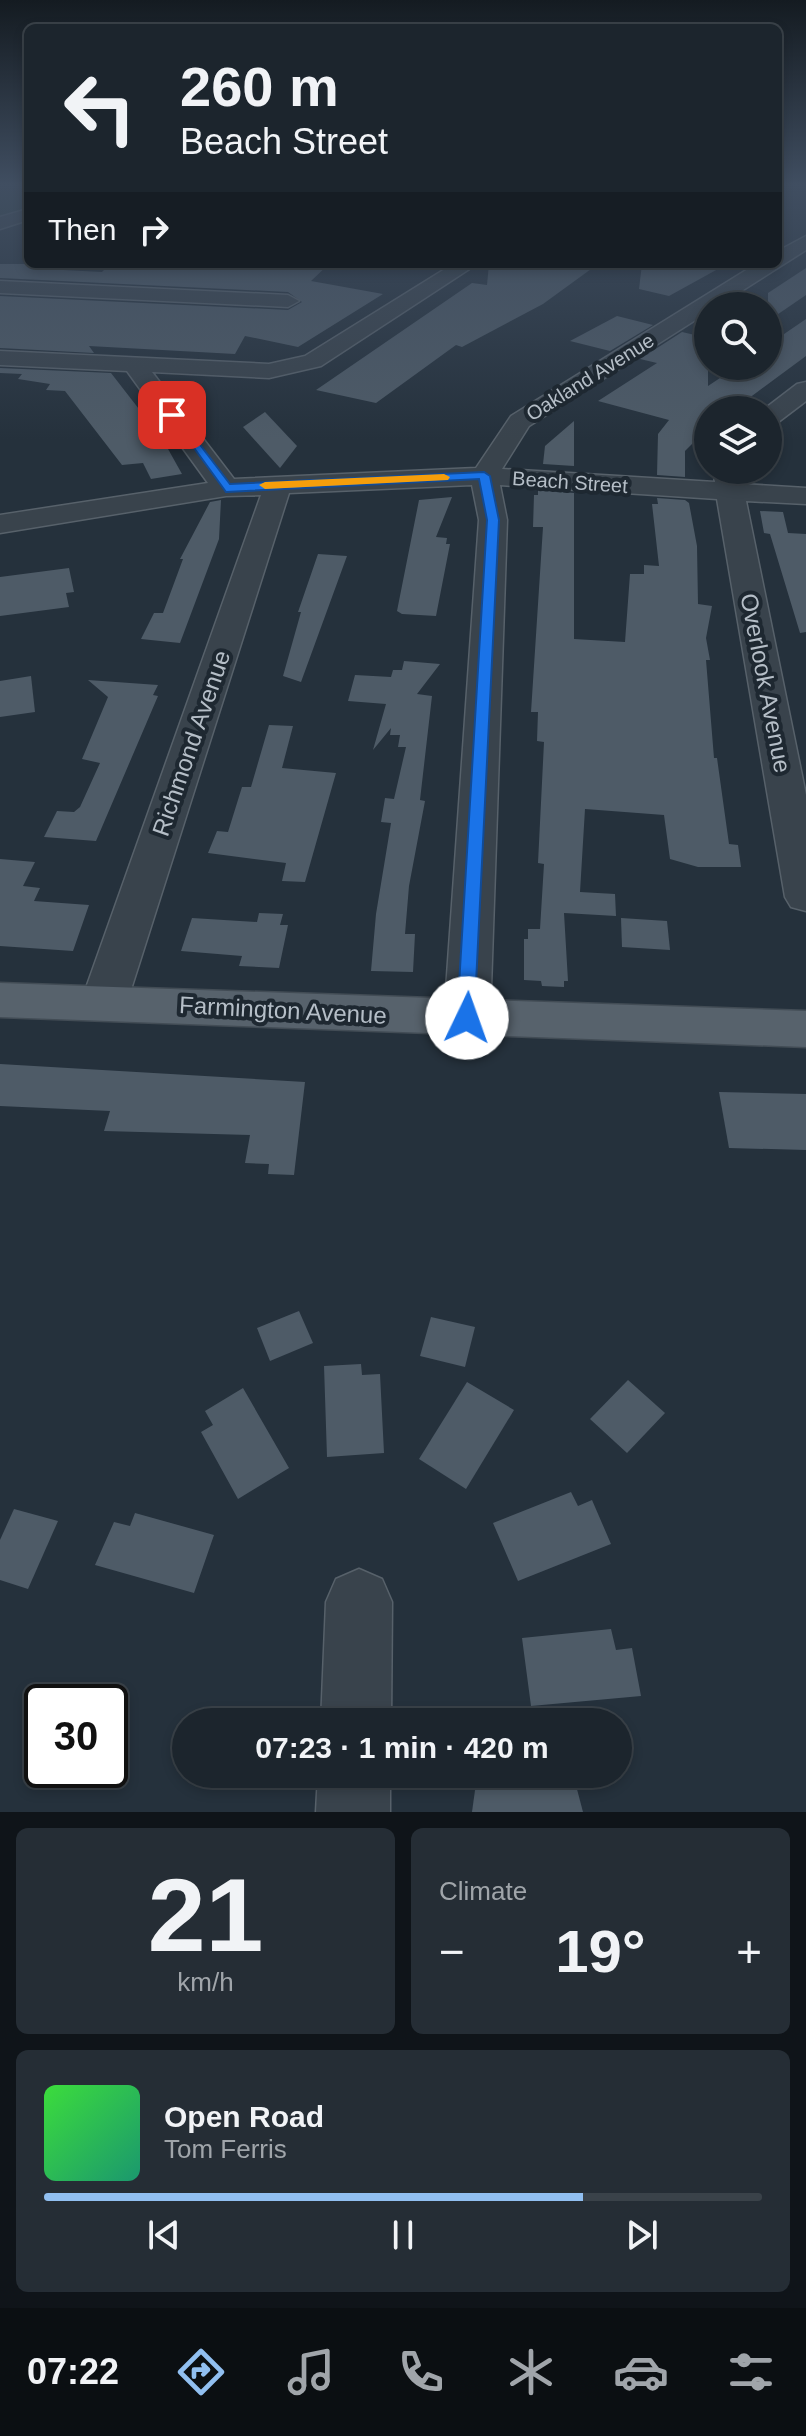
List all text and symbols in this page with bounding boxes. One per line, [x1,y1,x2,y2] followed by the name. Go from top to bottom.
[180,55,339,118] text: 260 m
[48,56,152,160] icon: left
[180,121,388,162] text: Beach Street
[132,208,176,252] icon: right
[48,213,116,246] text: Then
[694,292,782,484] map controls
[694,292,782,380] button: search
[522,329,658,425] street label: Oakland Avenue
[138,381,206,449] pin
[150,393,194,437] icon: arrive
[694,396,782,484] button: layers
[512,467,629,497] street label: Beach Street
[735,591,797,775] street label: Overlook Avenue
[147,647,235,839] street label: Richmond Avenue
[425,976,509,1060] position arrow
[179,991,387,1029] street label: Farmington Avenue
[24,1684,128,1788] speed limit sign: 30
[255,1731,549,1764] text: 07:23 · 1 min · 420 m
[148,1857,263,1973] text: 21
[439,1876,527,1906] text: Climate
[555,1918,646,1985] text: 19°
[439,1927,465,1976] text: −
[736,1927,762,1976] text: +
[177,1967,234,1997] text: km/h
[164,2100,324,2133] text: Open Road
[164,2134,287,2164] text: Tom Ferris
[142,2213,186,2257] icon: previous
[381,2213,425,2257] icon: pause
[620,2213,664,2257] icon: next
[173,2344,229,2400] icon: directions
[283,2344,339,2400] icon: music
[393,2344,449,2400] icon: phone
[503,2344,559,2400] icon: climate
[613,2344,669,2400] icon: car
[723,2344,779,2400] icon: filters
[27,2351,119,2392] text: 07:22

